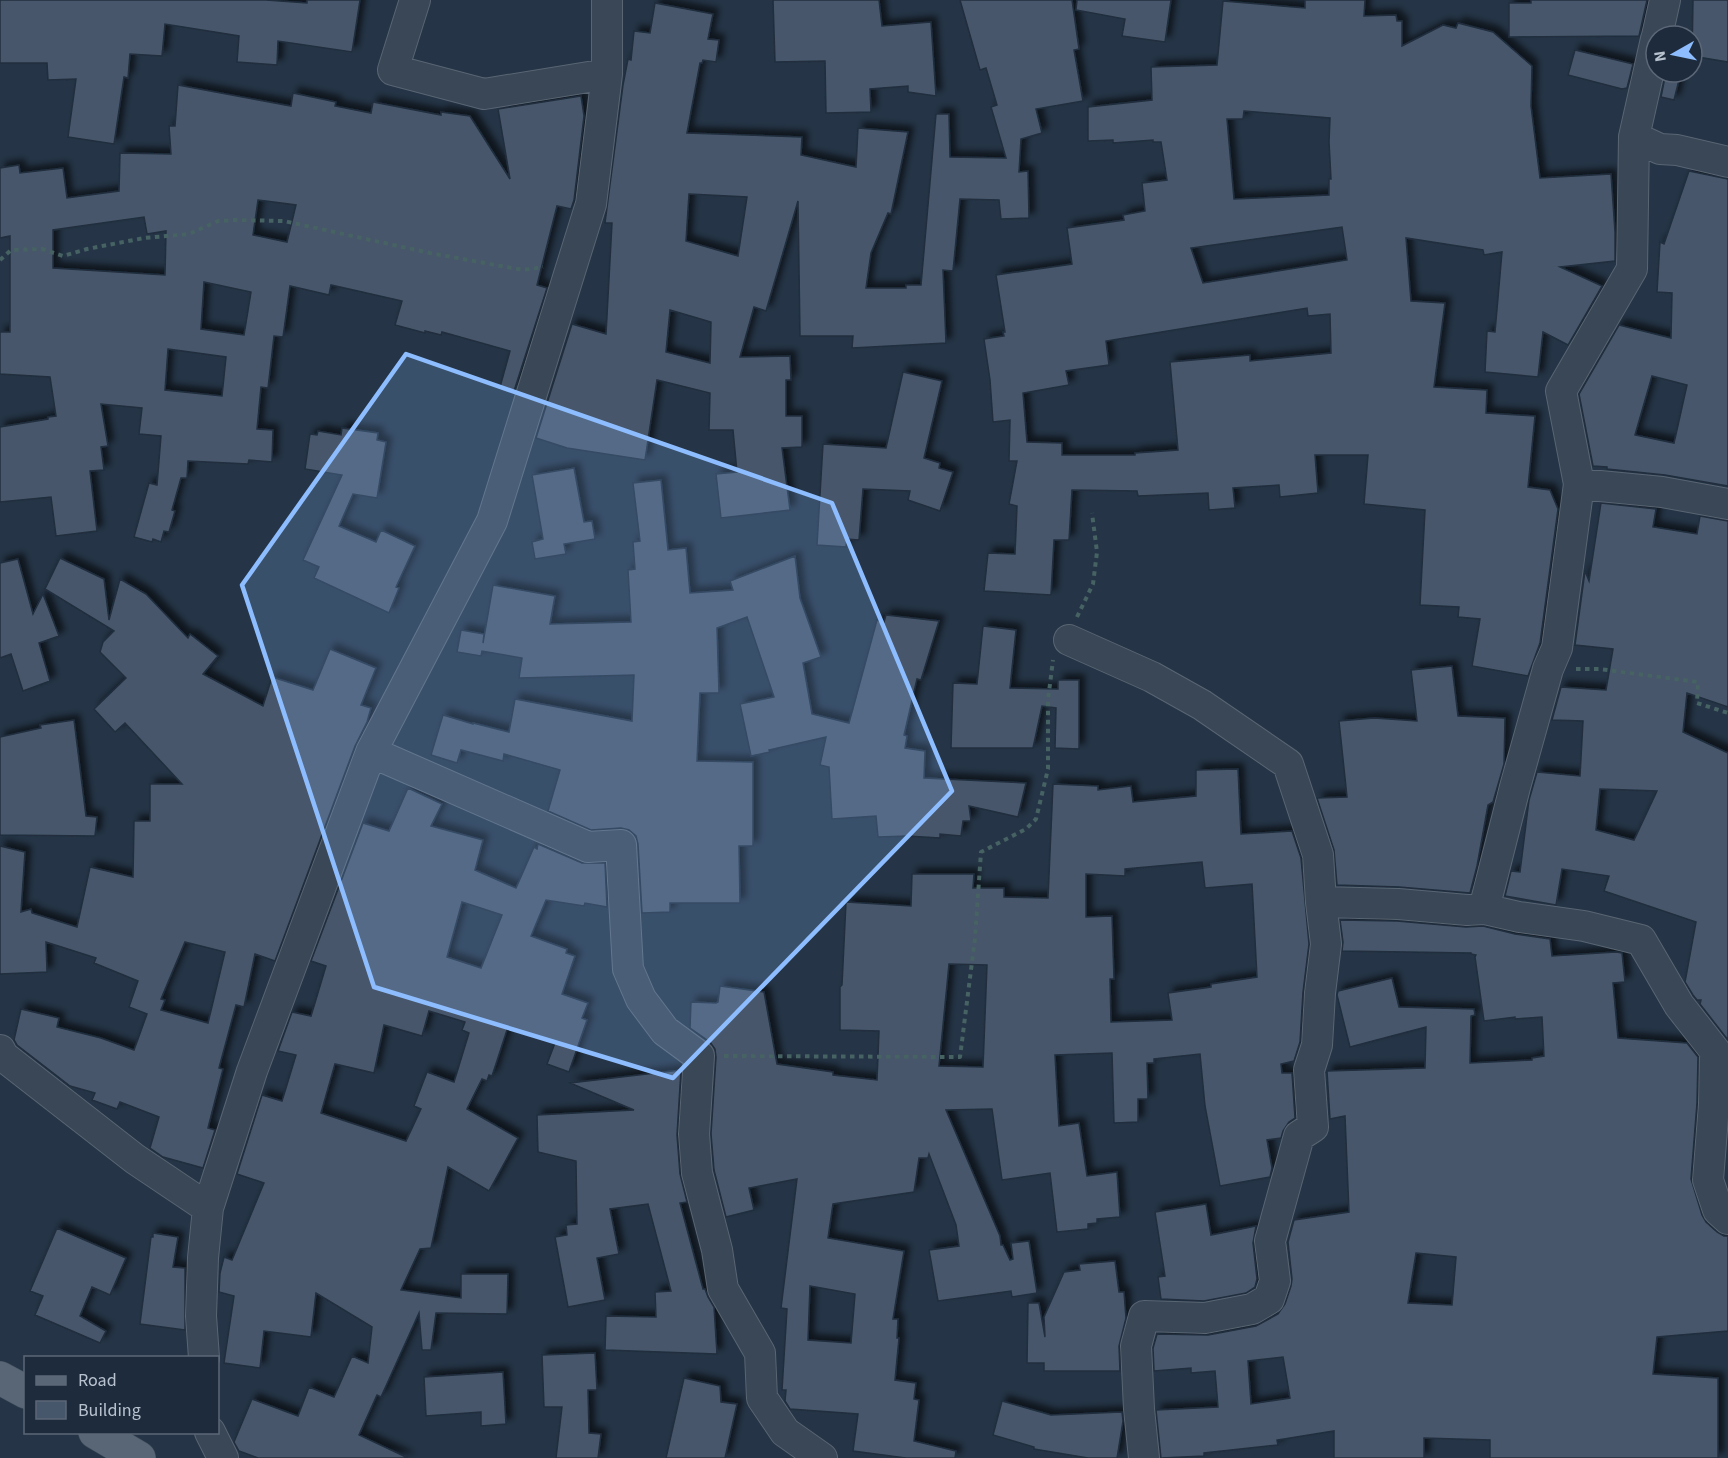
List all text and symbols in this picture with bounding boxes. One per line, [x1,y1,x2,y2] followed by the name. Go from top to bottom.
[1644,24,1704,84] north arrow
[1648,49,1672,63] text: N
[24,1356,219,1434] legend
[78,1368,117,1393] text: Road
[78,1398,141,1423] text: Building

